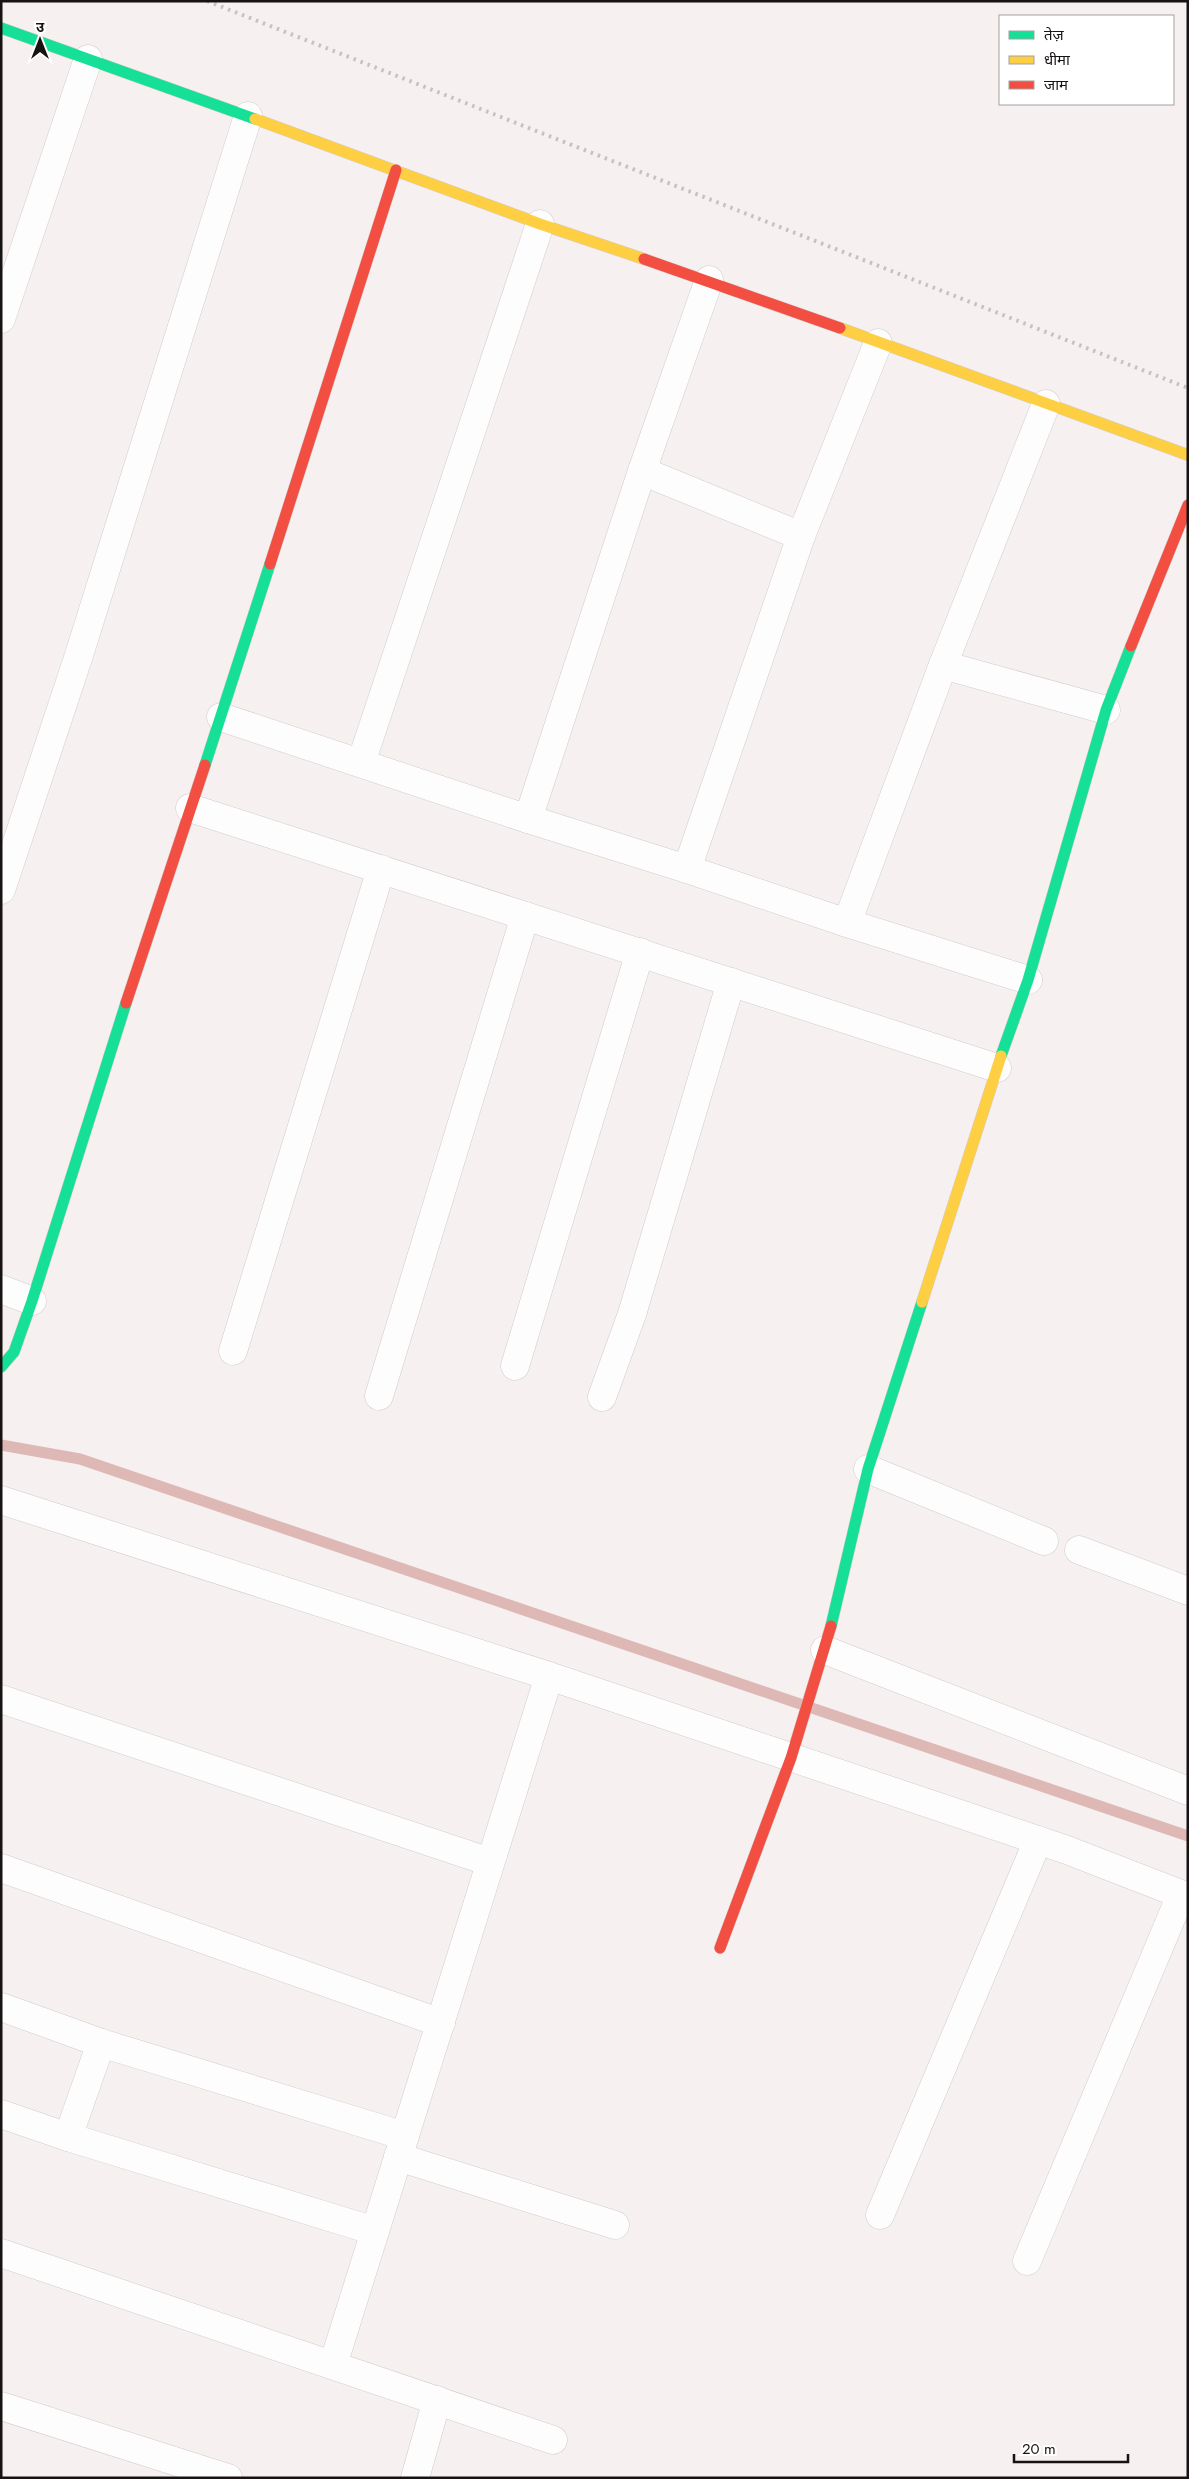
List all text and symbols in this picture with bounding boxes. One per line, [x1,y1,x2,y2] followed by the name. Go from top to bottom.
[15,15,65,65] north arrow
[999,15,1174,105] legend
[36,17,45,37] text: उ
[1044,24,1065,46] text: तेज़
[1044,49,1071,71] text: धीमा
[1044,74,1069,96] text: जाम
[1014,2432,1128,2464] scale bar
[1022,2438,1056,2460] text: 20 m

